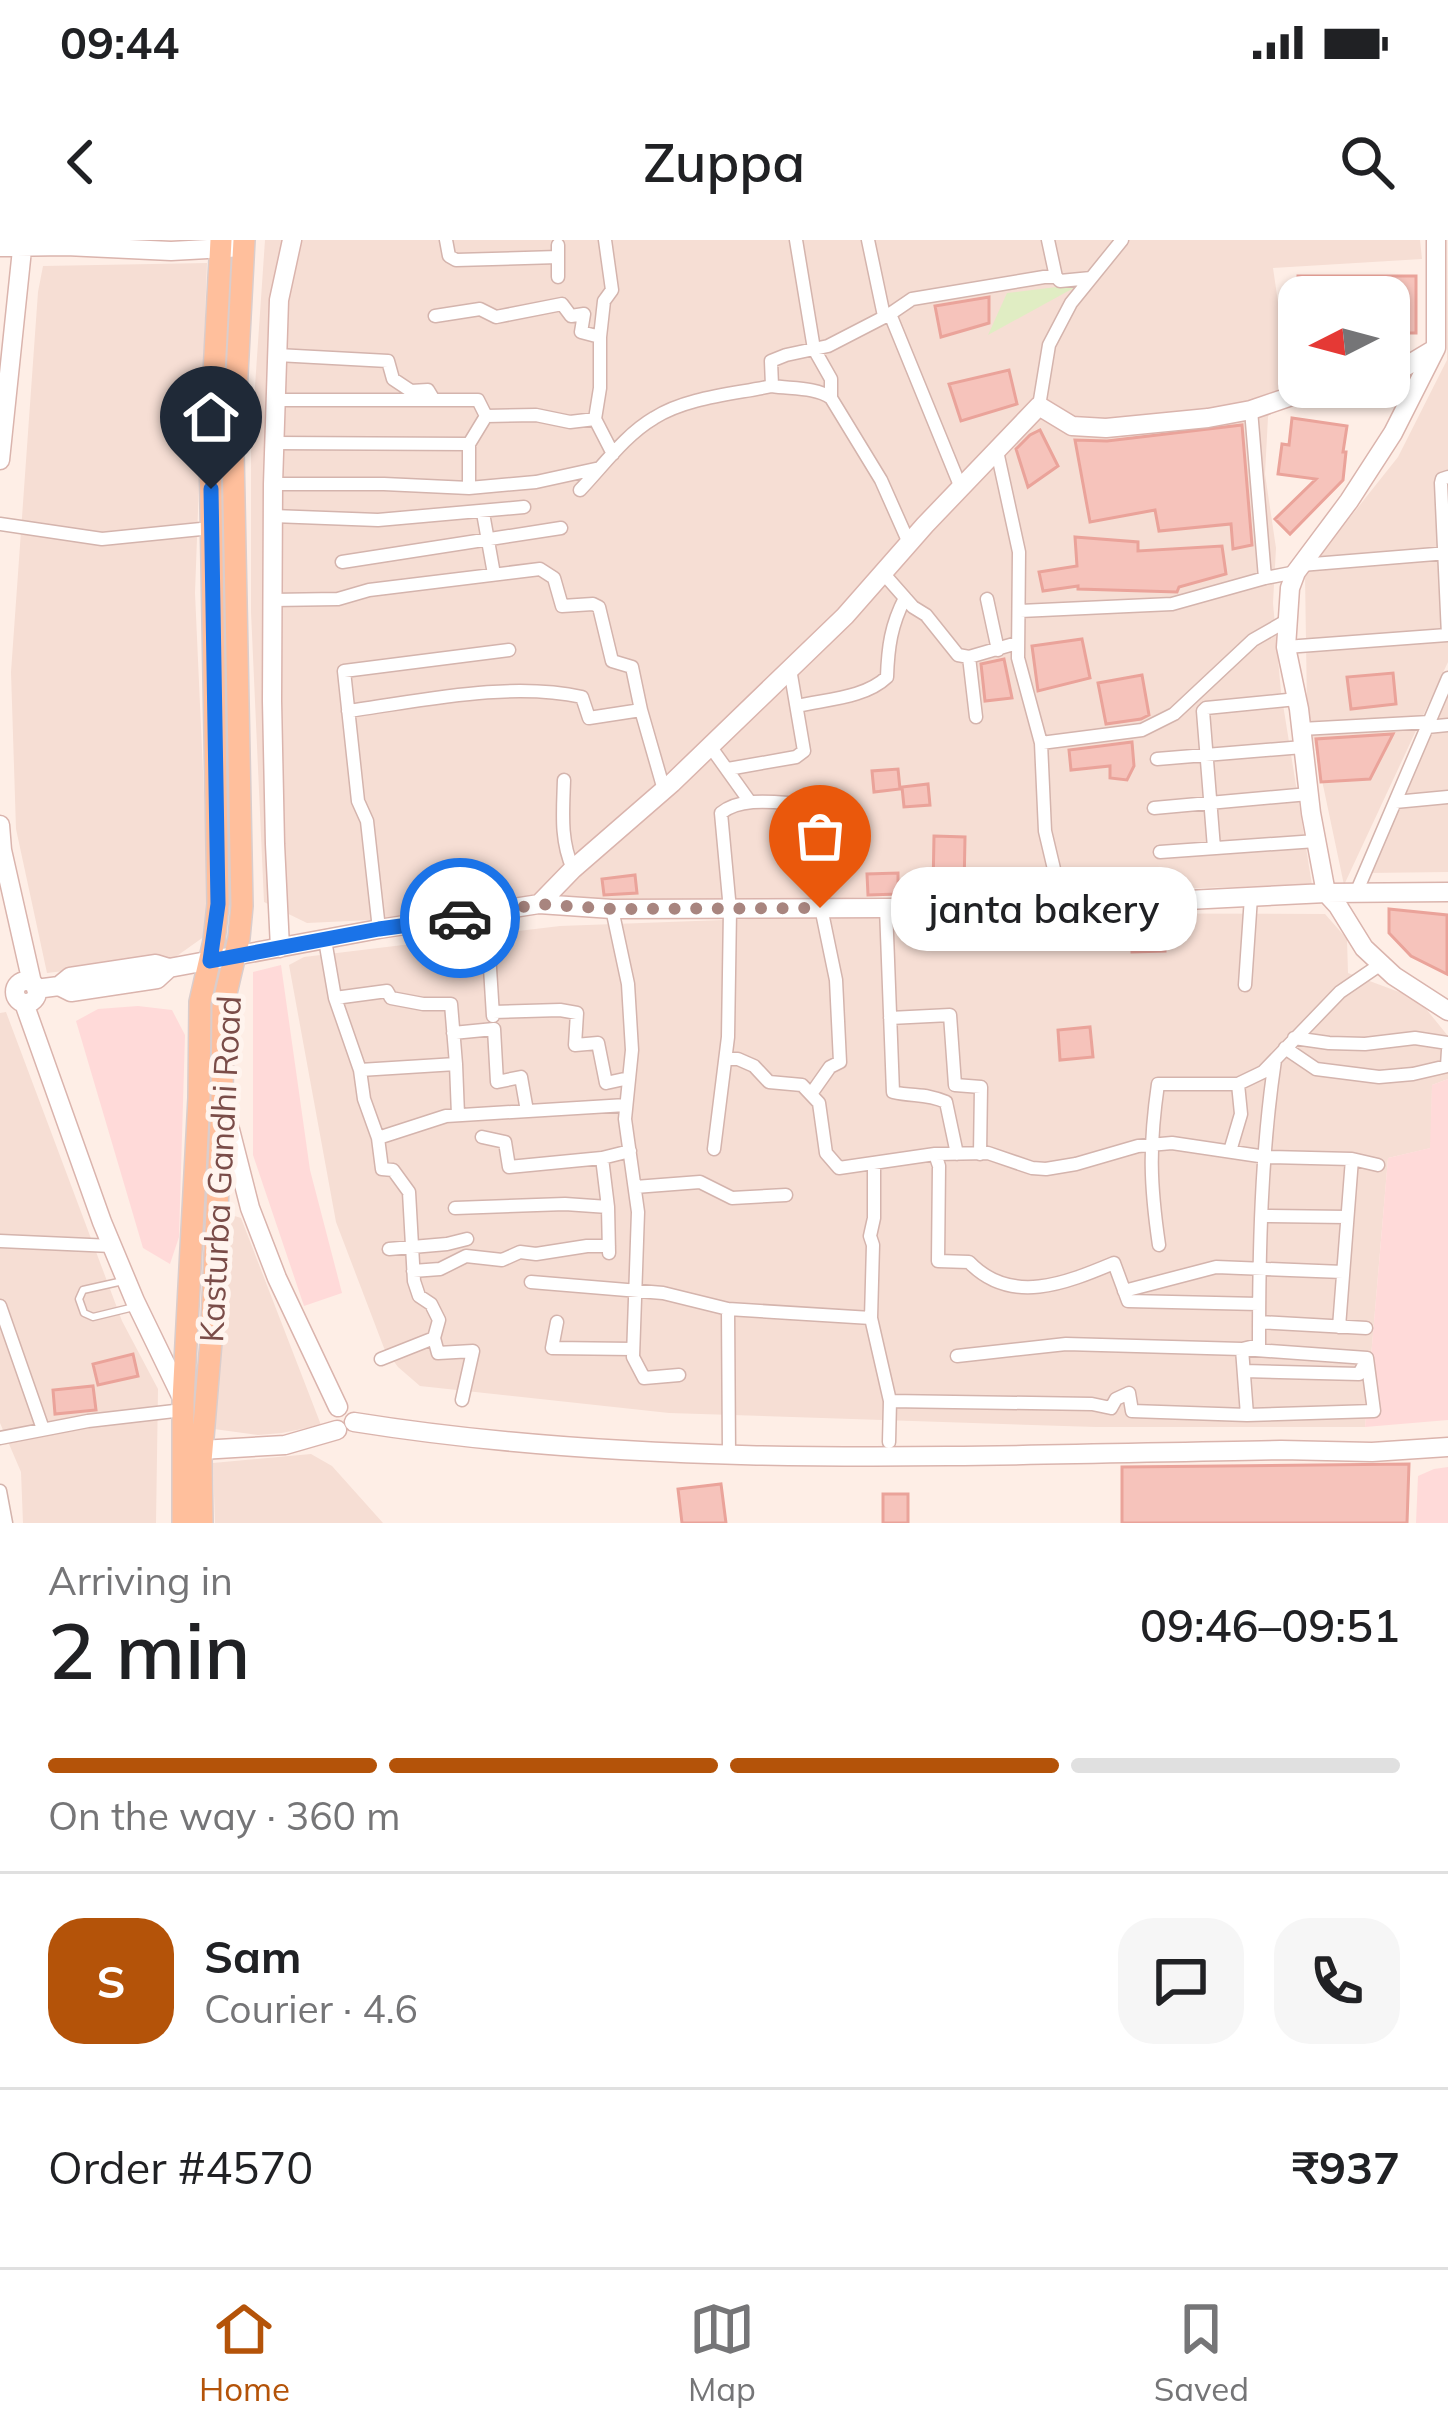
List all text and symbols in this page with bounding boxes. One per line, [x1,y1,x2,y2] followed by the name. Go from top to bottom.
[60,14,179,70] text: 09:44
[643,128,805,196] text: Zuppa
[48,129,114,195] icon: back
[1334,129,1400,195] icon: search
[1278,276,1410,408] north arrow
[1278,276,1410,408] map controls
[160,366,262,489] pin
[178,384,244,450] icon: home
[769,785,871,908] pin
[787,803,853,869] icon: bag
[400,858,520,978] courier
[892,866,1198,950] callout: janta bakery
[929,884,1159,933] text: janta bakery
[427,885,493,951] icon: car
[190,994,249,1344] street label: Kasturba Gandhi Road
[48,1556,233,1605] text: Arriving in
[1140,1597,1400,1653] text: 09:46–09:51
[48,1601,251,1699] text: 2 min
[48,1791,400,1840] text: On the way · 360 m
[1118,1918,1244,2044] button: chat
[1274,1918,1400,2044] button: phone
[204,1928,301,1984] text: Sam
[96,1953,126,2009] text: S
[204,1984,418,2033] text: Courier · 4.6
[48,2139,313,2195] text: Order #4570
[1292,2139,1400,2195] text: ₹937
[199,2296,290,2409] tab: Home
[688,2296,756,2409] tab: Map
[1154,2296,1249,2409] tab: Saved

